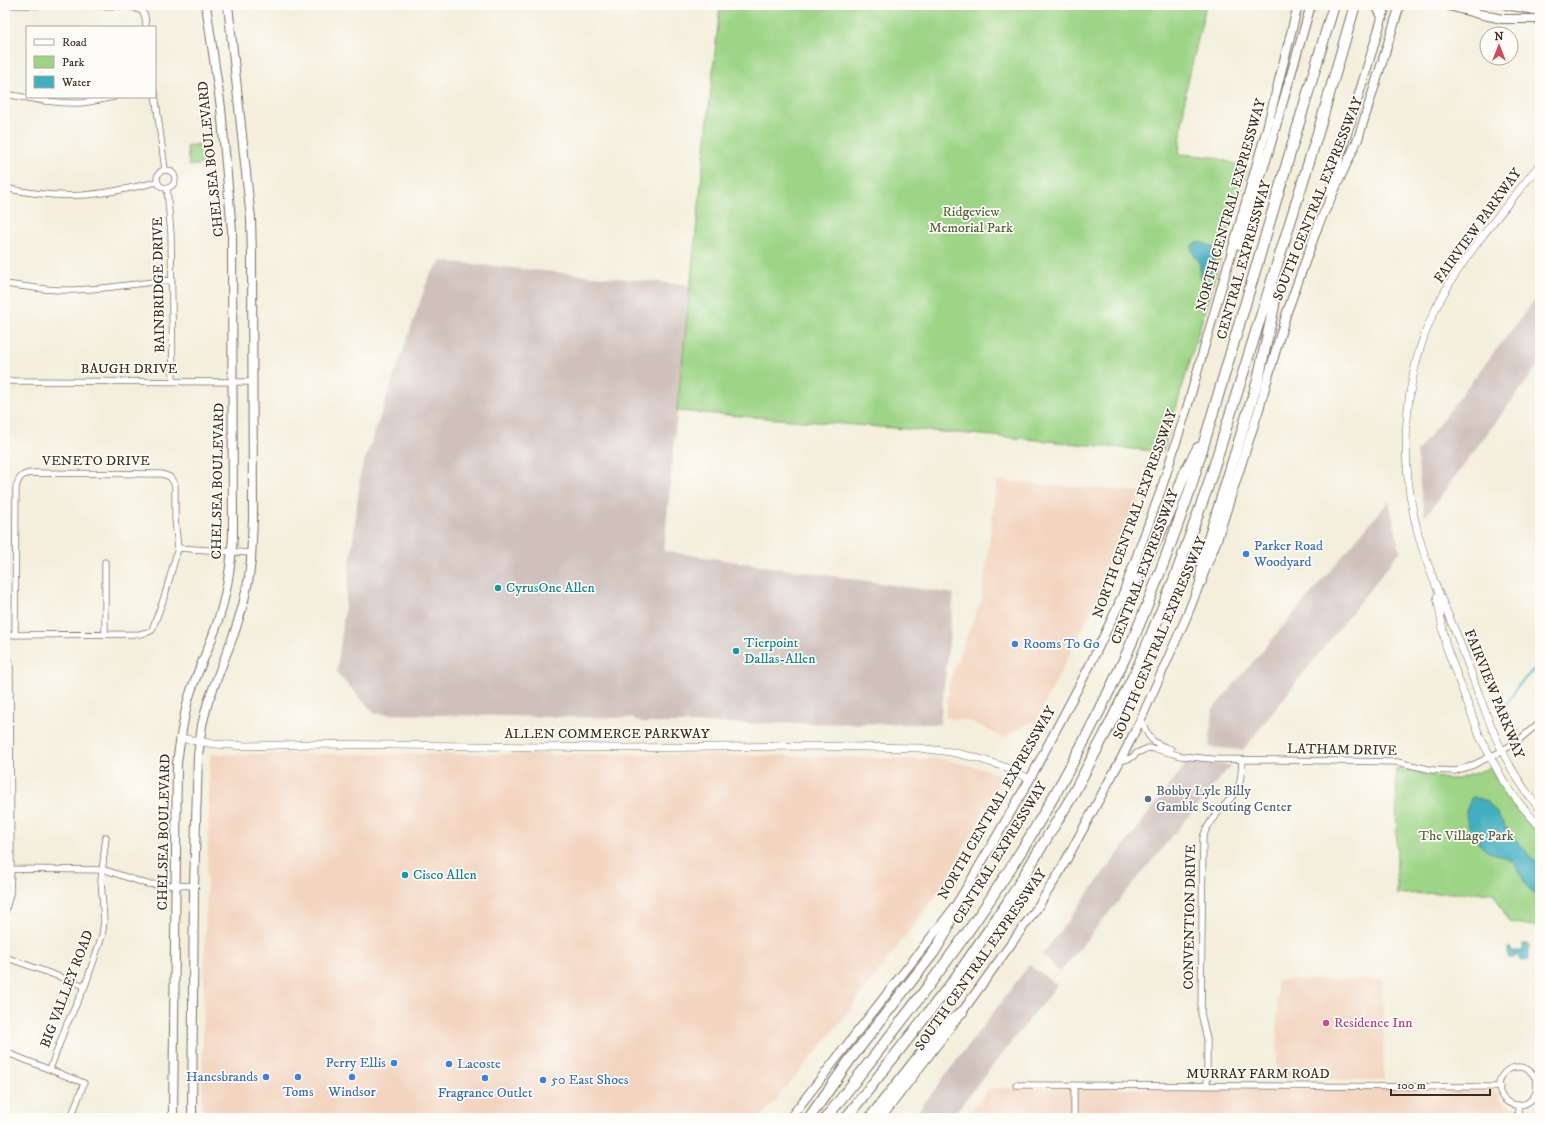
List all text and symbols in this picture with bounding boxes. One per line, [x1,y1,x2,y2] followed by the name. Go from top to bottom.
[26,26,156,98] legend
[1479,26,1519,66] north arrow
[1494,30,1504,44] text: N
[62,35,87,50] text: Road
[62,55,84,70] text: Park
[61,75,91,90] text: Water
[194,80,228,238] street label: CHELSEA BOULEVARD
[1269,94,1367,303] street label: SOUTH CENTRAL EXPRESSWAY
[1193,97,1269,313] street label: NORTH CENTRAL EXPRESSWAY
[1430,165,1526,287] street label: FAIRVIEW PARKWAY
[1213,179,1275,341] street label: CENTRAL EXPRESSWAY
[929,203,1013,237] park label: Ridgeview Memorial Park
[149,217,169,353] street label: BAINBRIDGE DRIVE
[81,360,178,378] street label: BAUGH DRIVE
[208,402,228,560] street label: CHELSEA BOULEVARD
[1089,408,1181,620] street label: NORTH CENTRAL EXPRESSWAY
[41,452,150,470] street label: VENETO DRIVE
[1108,487,1182,647] street label: CENTRAL EXPRESSWAY
[1109,534,1211,742] street label: SOUTH CENTRAL EXPRESSWAY
[1253,537,1323,571] place label: Parker Road Woodyard
[1241,549,1251,559] marker: Parker Road Woodyard
[506,579,596,597] place label: CyrusOne Allen
[493,583,503,593] marker: CyrusOne Allen
[1460,627,1528,761] street label: FAIRVIEW PARKWAY
[744,634,816,668] place label: Tierpoint Dallas-Allen
[1023,635,1100,653] place label: Rooms To Go
[1010,639,1020,649] marker: Rooms To Go
[731,646,741,656] marker: Tierpoint Dallas-Allen
[935,703,1059,903] street label: NORTH CENTRAL EXPRESSWAY
[504,725,710,743] street label: ALLEN COMMERCE PARKWAY
[1287,740,1397,760] street label: LATHAM DRIVE
[154,753,174,911] street label: CHELSEA BOULEVARD
[949,779,1051,927] street label: CENTRAL EXPRESSWAY
[1156,782,1292,816] place label: Bobby Lyle Billy Gamble Scouting Center
[1143,794,1153,804] marker: Bobby Lyle Billy Gamble Scouting Center
[1418,827,1514,845] park label: The Village Park
[1180,844,1200,990] street label: CONVENTION DRIVE
[911,865,1051,1054] street label: SOUTH CENTRAL EXPRESSWAY
[413,866,477,884] place label: Cisco Allen
[400,870,410,880] marker: Cisco Allen
[36,928,98,1050] street label: BIG VALLEY ROAD
[1334,1014,1413,1032] place label: Residence Inn
[1321,1018,1331,1028] marker: Residence Inn
[326,1054,386,1072] place label: Perry Ellis
[457,1055,501,1073] place label: Lacoste
[389,1058,399,1068] marker: Perry Ellis
[444,1059,454,1069] marker: Lacoste
[1186,1065,1330,1083] street label: MURRAY FARM ROAD
[186,1068,258,1086] place label: Hanesbrands
[551,1071,629,1089] place label: 50 East Shoes
[1391,1071,1490,1097] scale bar
[261,1072,271,1082] marker: Hanesbrands
[293,1072,303,1082] marker: Toms
[347,1072,357,1082] marker: Windsor
[480,1073,490,1083] marker: Fragrance Outlet
[538,1075,548,1085] marker: 50 East Shoes
[1397,1078,1426,1093] text: 100 m
[282,1083,314,1101] place label: Toms
[327,1083,376,1101] place label: Windsor
[438,1084,533,1102] place label: Fragrance Outlet

